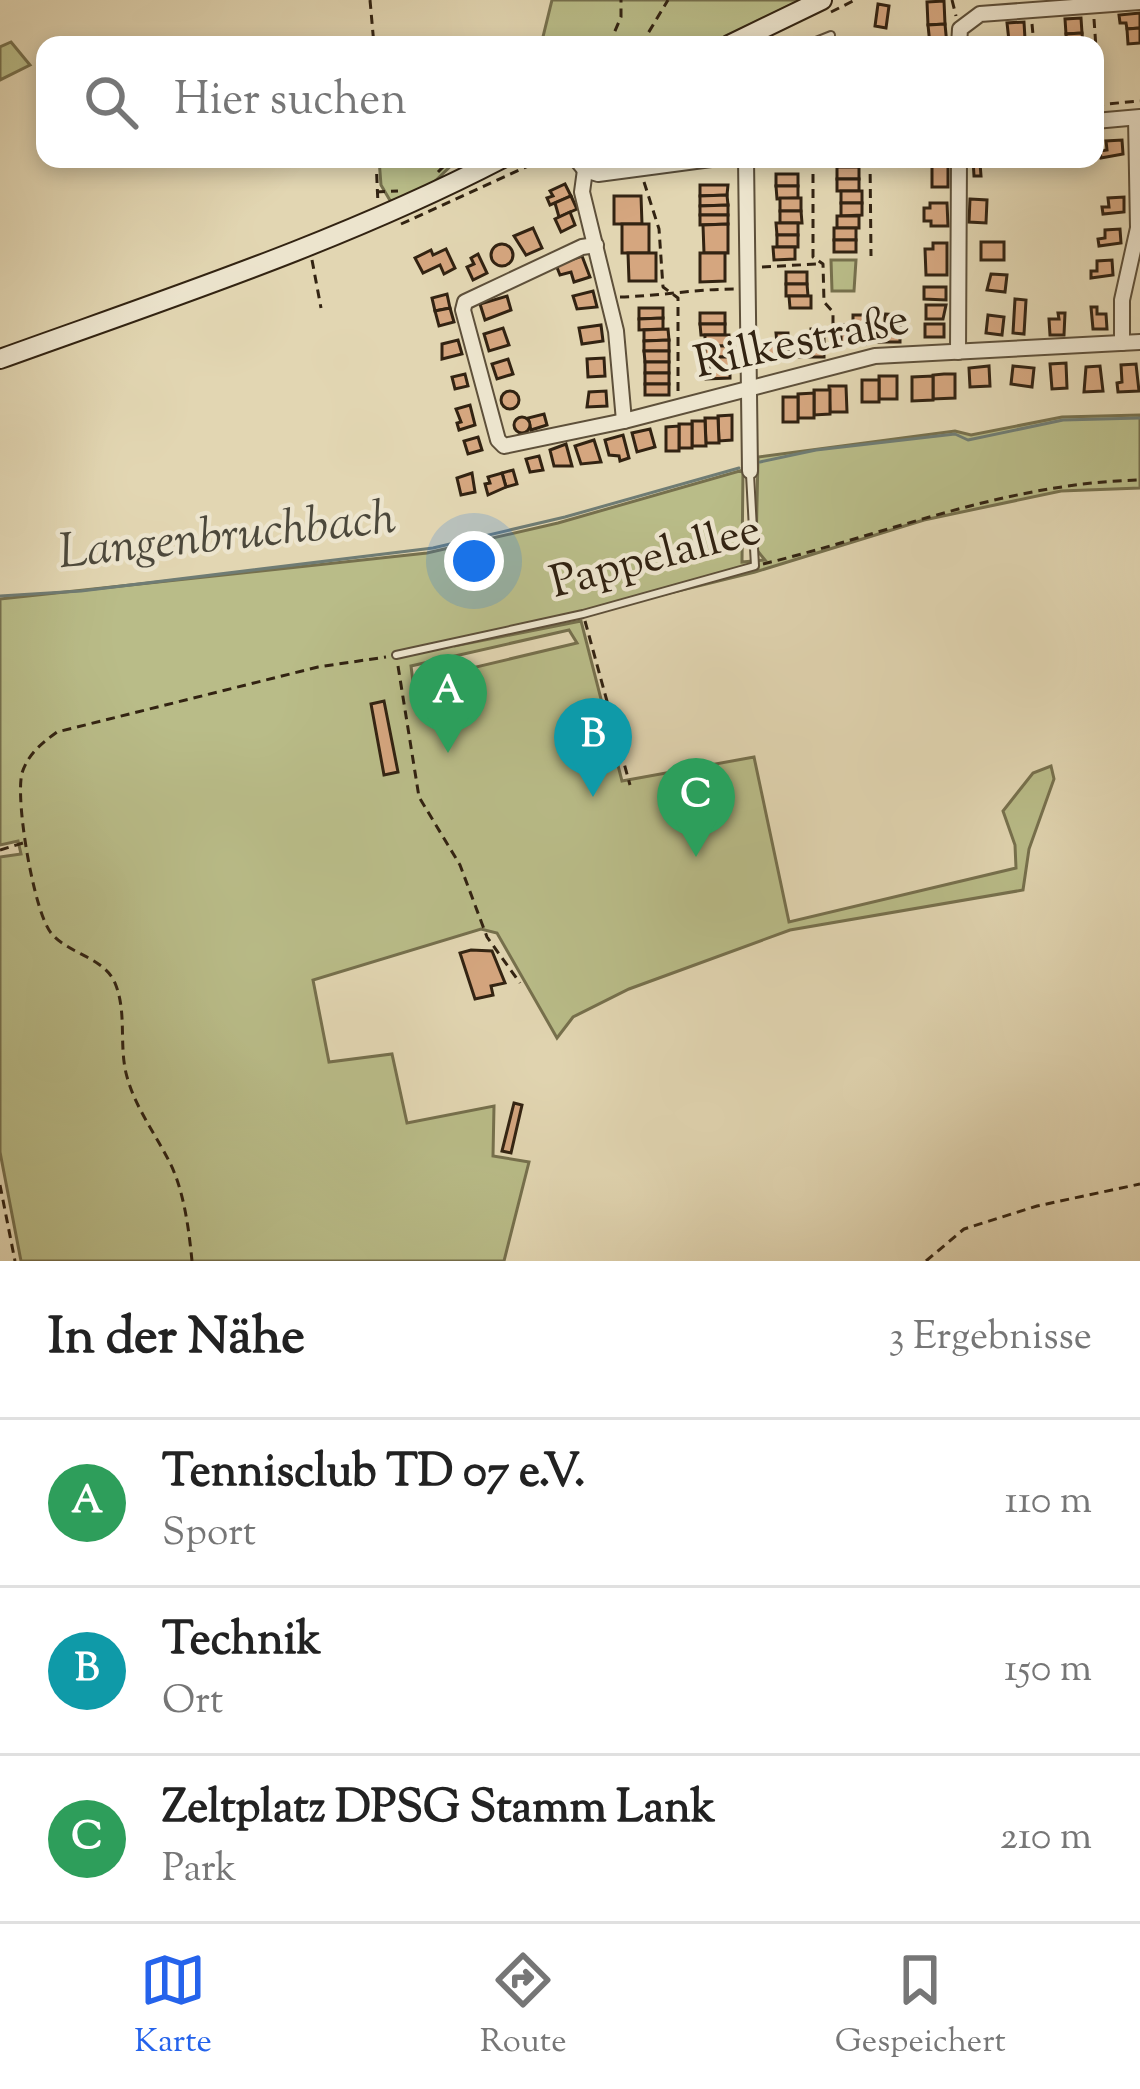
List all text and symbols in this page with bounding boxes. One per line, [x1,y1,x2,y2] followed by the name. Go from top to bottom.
[36,36,1104,168] search box
[78,69,144,135] icon: search
[174,70,407,135] text: Hier suchen
[689,290,915,398] street label: Rilkestraße
[55,486,399,590] water label: Langenbruchbach
[544,500,768,618] street label: Pappelallee
[444,531,504,591] your location
[409,654,487,753] pin: A
[554,698,632,797] pin: B
[657,758,735,857] pin: C
[48,1303,305,1376] text: In der Nähe
[889,1311,1092,1367] text: 3 Ergebnisse
[162,1442,585,1507] text: Tennisclub TD 07 e.V.
[71,1475,103,1531] text: A
[1005,1475,1092,1531] text: 110 m
[162,1507,256,1563] text: Sport
[162,1610,321,1675] text: Technik
[75,1643,99,1699] text: B
[1004,1643,1092,1699] text: 150 m
[162,1675,223,1731] text: Ort
[162,1778,715,1843] text: Zeltplatz DPSG Stamm Lank
[71,1811,103,1867] text: C
[1000,1811,1092,1867] text: 210 m
[162,1843,237,1899] text: Park
[134,1947,212,2067] tab: Karte
[480,1947,567,2067] tab: Route
[835,1947,1006,2067] tab: Gespeichert

